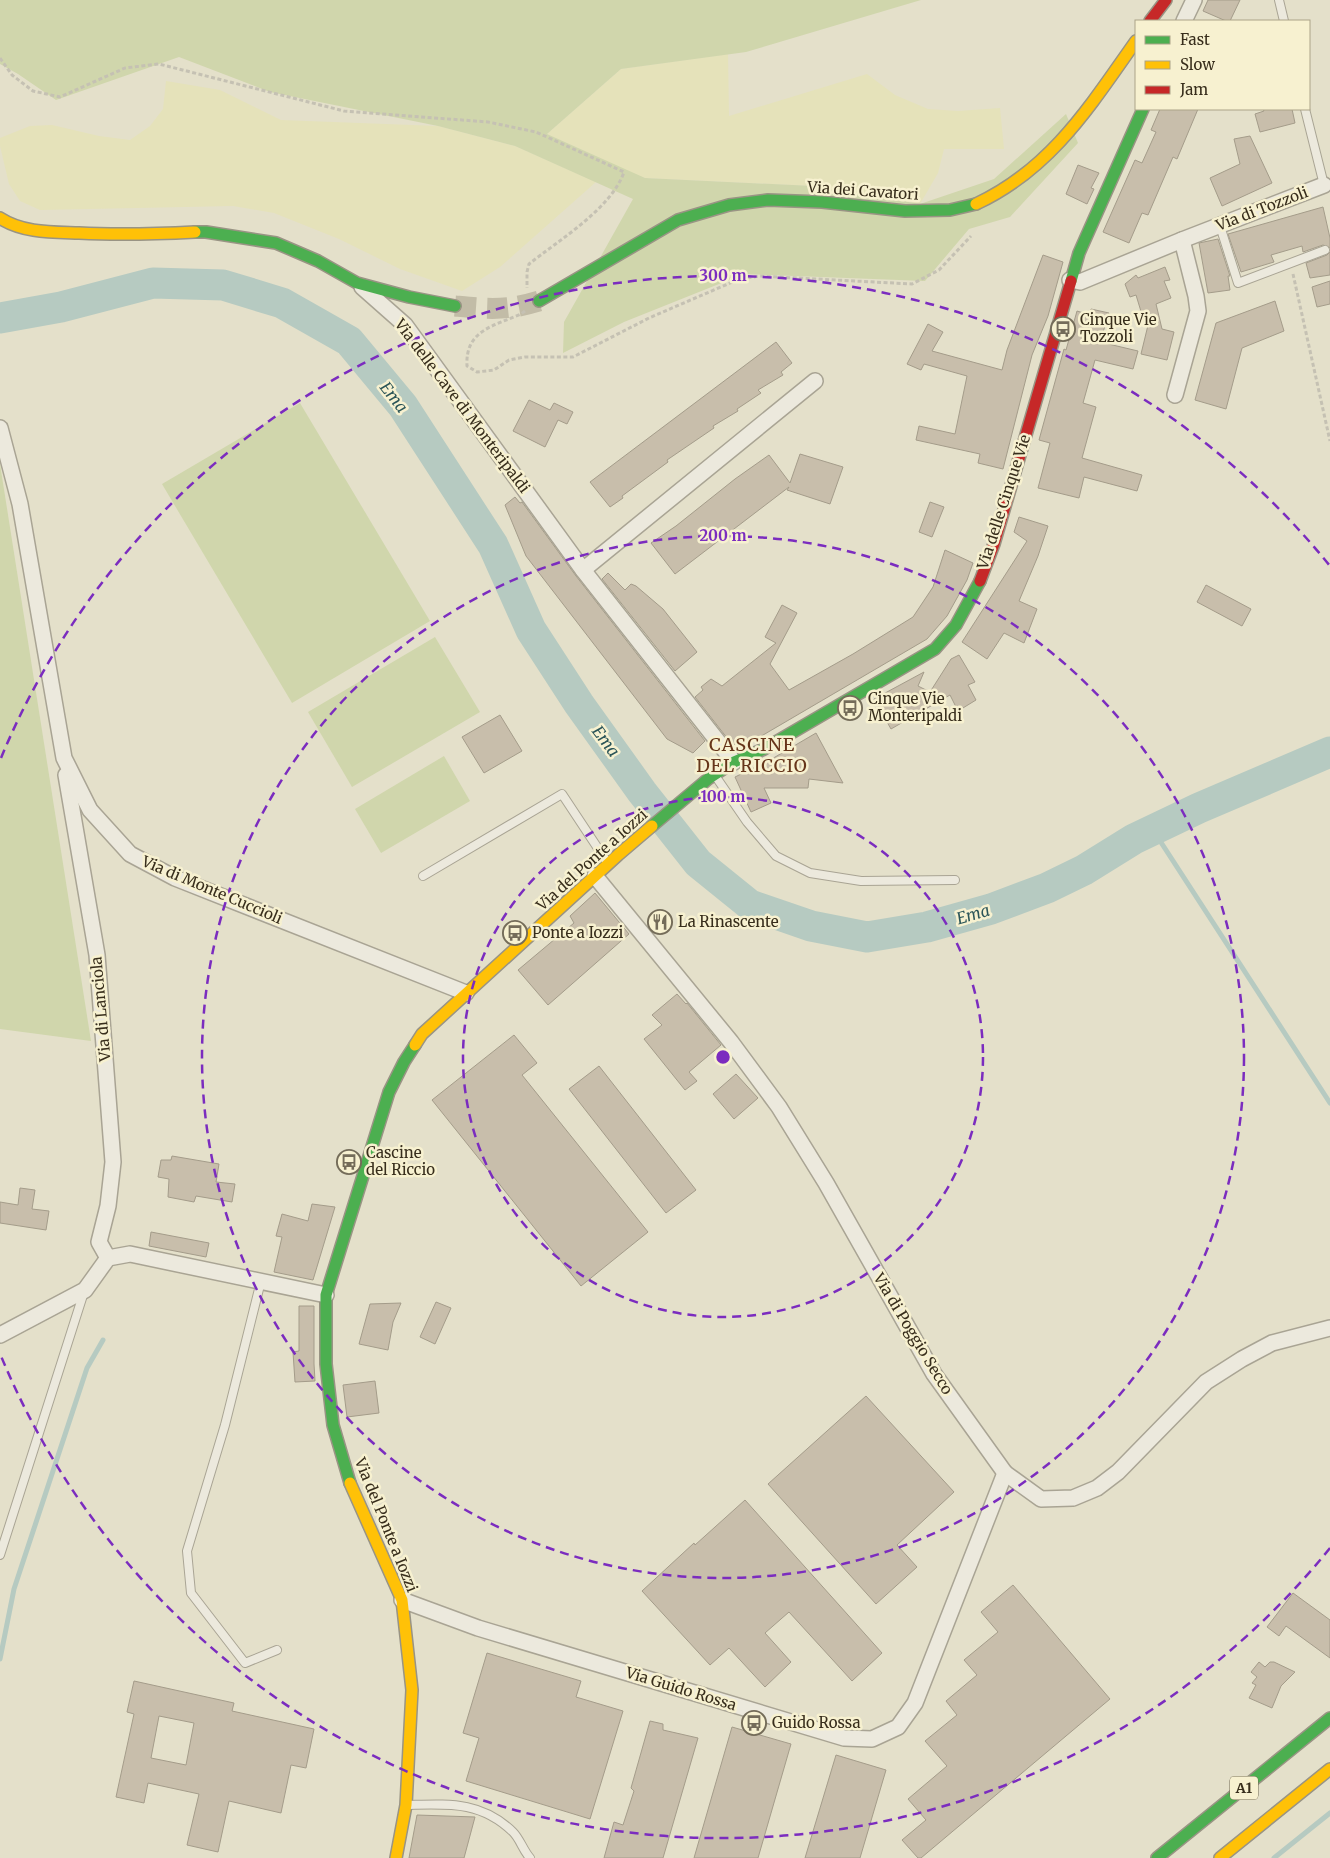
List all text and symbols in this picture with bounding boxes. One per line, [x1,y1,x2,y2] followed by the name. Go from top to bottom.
[1135,20,1310,110] legend
[1180,30,1210,49] text: Fast
[1180,55,1215,74] text: Slow
[1179,80,1208,99] text: Jam
[806,177,920,204] street label: Via dei Cavatori
[1212,182,1311,235] street label: Via di Tozzoli
[699,266,747,285] text: 300 m
[1080,310,1157,346] place label: Cinque Vie Tozzoli
[390,314,534,497] street label: Via delle Cave di Monteripaldi
[1050,316,1076,342] bus stop icon: Cinque Vie Tozzoli
[376,378,412,416] water label: Ema
[972,432,1034,573] street label: Via delle Cinque Vie
[699,526,747,545] text: 200 m
[868,689,962,725] place label: Cinque Vie Monteripaldi
[837,695,863,721] bus stop icon: Cinque Vie Monteripaldi
[588,722,624,760] water label: Ema
[696,733,808,777] district label: CASCINE DEL RICCIO
[701,787,745,806] text: 100 m
[531,805,651,915] street label: Via del Ponte a Iozzi
[138,851,285,928] street label: Via di Monte Cuccioli
[954,900,992,928] water label: Ema
[647,909,673,935] restaurant icon: La Rinascente
[678,912,779,931] place label: La Rinascente
[502,920,528,946] bus stop icon: Ponte a Iozzi
[532,923,624,942] place label: Ponte a Iozzi
[86,956,115,1063] street label: Via di Lanciola
[714,1048,732,1066] centre of rings
[366,1143,435,1179] place label: Cascine del Riccio
[336,1149,362,1175] bus stop icon: Cascine del Riccio
[869,1269,957,1398] street label: Via di Poggio Secco
[351,1454,422,1595] street label: Via del Ponte a Iozzi
[623,1662,739,1714] street label: Via Guido Rossa
[741,1710,767,1736] bus stop icon: Guido Rossa
[772,1713,860,1732] place label: Guido Rossa
[1230,1776,1258,1800] road number: A1

